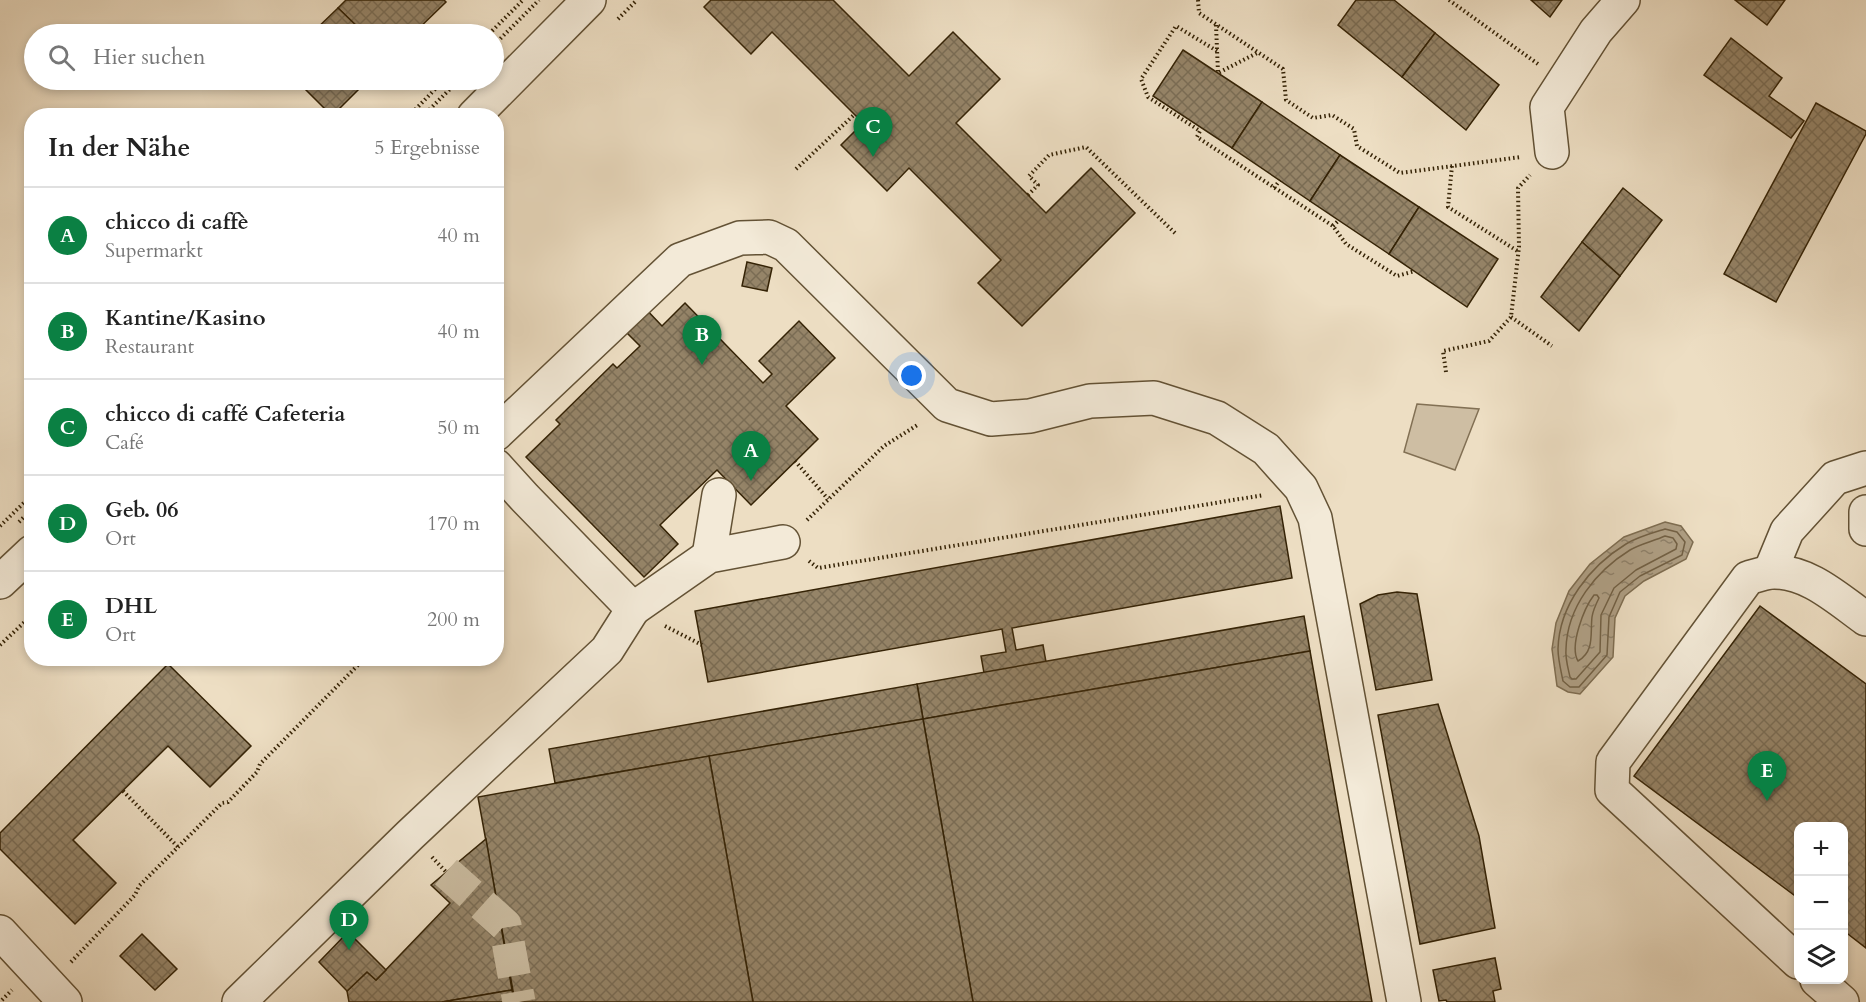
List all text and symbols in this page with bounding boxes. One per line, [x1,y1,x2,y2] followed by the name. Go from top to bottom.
[24,24,504,90] search box
[45,41,78,74] icon: search
[93,42,206,72] text: Hier suchen
[854,108,892,157] pin: C
[48,130,190,165] text: In der Nähe
[374,134,480,161] text: 5 Ergebnisse
[105,207,249,237] text: chicco di caffè
[60,222,75,249] text: A
[437,222,480,249] text: 40 m
[105,237,203,264] text: Supermarkt
[105,303,266,333] text: Kantine/Kasino
[682,316,722,365] pin: B
[60,318,75,345] text: B
[437,318,480,345] text: 40 m
[105,333,194,360] text: Restaurant
[897,361,926,390] your location
[105,399,345,429] text: chicco di caffé Cafeteria
[60,414,75,441] text: C
[437,414,480,441] text: 50 m
[105,429,144,456] text: Café
[732,432,771,481] pin: A
[105,495,178,525] text: Geb. 06
[59,510,76,537] text: D
[427,510,480,537] text: 170 m
[105,525,136,552] text: Ort
[105,591,157,621] text: DHL
[61,606,74,633] text: E
[427,606,480,633] text: 200 m
[105,621,136,648] text: Ort
[1748,752,1786,801] pin: E
[1794,822,1848,984] map controls
[1794,822,1848,876] button: +
[1794,876,1848,930] button: −
[330,900,368,950] pin: D
[1794,930,1848,984] button: layers

